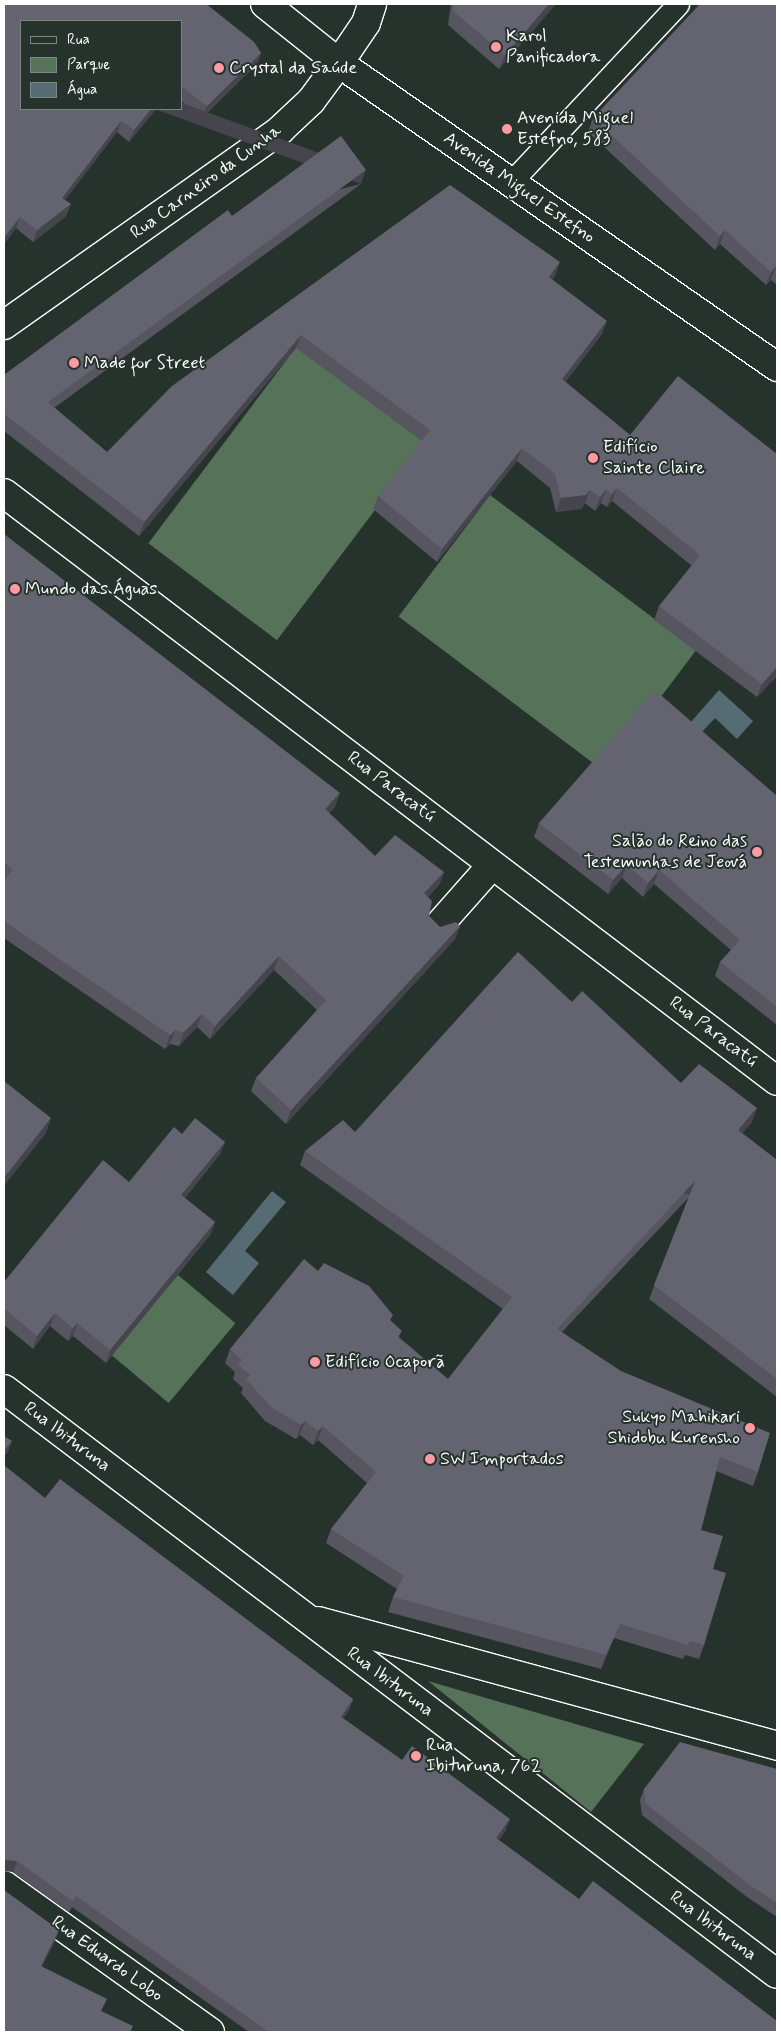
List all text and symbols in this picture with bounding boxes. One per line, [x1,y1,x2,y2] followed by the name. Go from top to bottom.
[20,20,182,110] legend
[506,26,600,68] place label: Karol Panificadora
[67,30,90,50] text: Rua
[490,41,502,53] marker: Karol Panificadora
[67,55,110,75] text: Parque
[229,57,354,79] place label: Crystal da Saúde
[213,62,225,74] marker: Crystal da Saúde
[67,80,97,100] text: Água
[517,108,629,150] place label: Avenida Miguel Estefno, 583
[128,121,284,243] street label: Rua Carneiro da Cunha
[501,123,513,135] marker: Avenida Miguel Estefno, 583
[442,129,596,247] street label: Avenida Miguel Estefno
[84,352,208,374] place label: Made for Street
[68,357,80,369] marker: Made for Street
[603,437,705,479] place label: Edifício Sainte Claire
[587,452,599,464] marker: Edifício Sainte Claire
[25,578,155,600] place label: Mundo das Águas
[9,583,21,595] marker: Mundo das Águas
[343,747,439,827] street label: Rua Paracatú
[583,831,747,874] place label: Salão do Reino das Testemunhas de Jeová
[751,846,763,858] marker: Salão do Reino das Testemunhas de Jeová
[665,992,761,1072] street label: Rua Paracatú
[325,1351,445,1373] place label: Edifício Ocaporã
[309,1356,321,1368] marker: Edifício Ocaporã
[18,1396,116,1478] street label: Rua Ibituruna
[603,1407,740,1450] place label: Sukyo Mahikari Shidobu Kurensho
[744,1422,756,1434] marker: Sukyo Mahikari Shidobu Kurensho
[440,1448,562,1470] place label: SW Importados
[424,1453,436,1465] marker: SW Importados
[341,1641,439,1723] street label: Rua Ibituruna
[426,1735,541,1778] place label: Rua Ibituruna, 762
[410,1750,422,1762] marker: Rua Ibituruna, 762
[664,1885,762,1967] street label: Rua Ibituruna
[47,1911,167,2007] street label: Rua Eduardo Lobo

